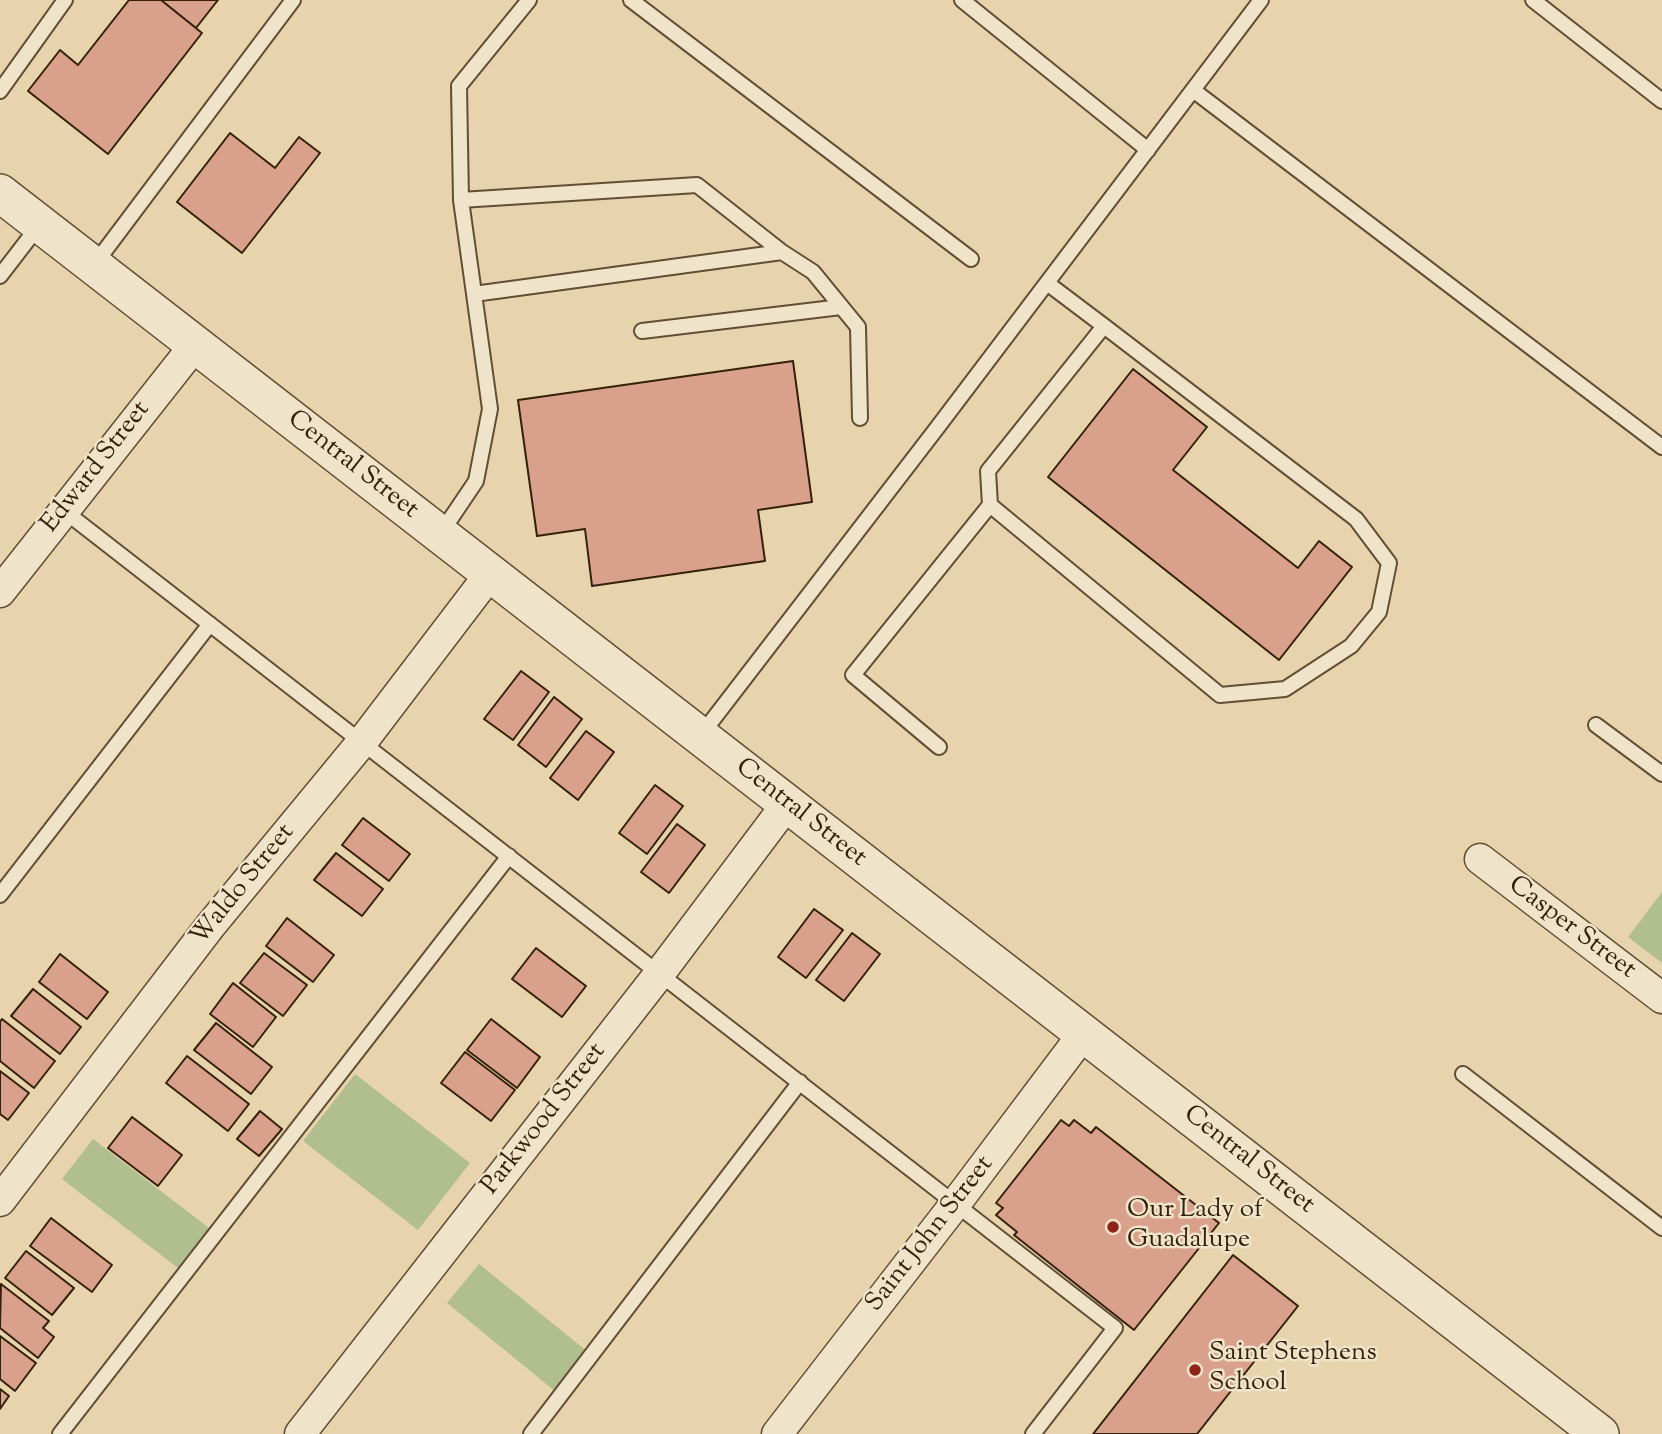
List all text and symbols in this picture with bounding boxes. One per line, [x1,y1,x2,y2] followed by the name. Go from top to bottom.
[36,396,158,540] street label: Edward Street
[280,405,424,527] street label: Central Street
[728,753,872,875] street label: Central Street
[185,819,303,953] street label: Waldo Street
[1501,871,1641,987] street label: Casper Street
[476,1038,614,1202] street label: Parkwood Street
[1176,1100,1320,1222] street label: Central Street
[860,1151,1002,1319] street label: Saint John Street
[1127,1196,1263,1258] place label: Our Lady of Guadalupe
[1105,1219,1121,1235] marker: Our Lady of Guadalupe
[1209,1339,1377,1400] place label: Saint Stephens School
[1187,1362,1203,1378] marker: Saint Stephens School

